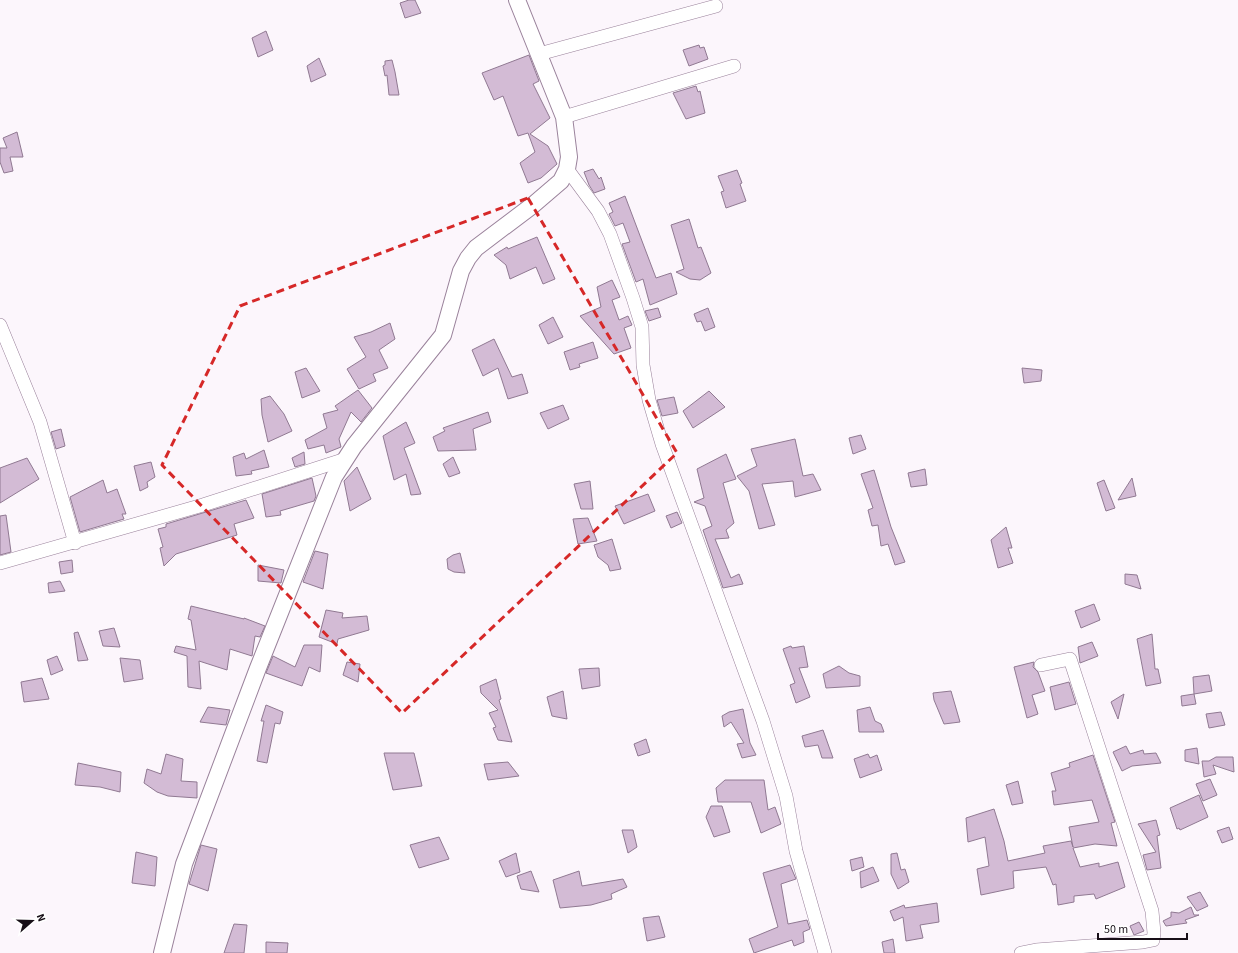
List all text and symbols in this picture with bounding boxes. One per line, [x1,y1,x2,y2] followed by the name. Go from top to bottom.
[12,901,52,941] north arrow
[33,912,49,924] text: N
[1098,915,1187,941] scale bar
[1104,921,1128,938] text: 50 m

